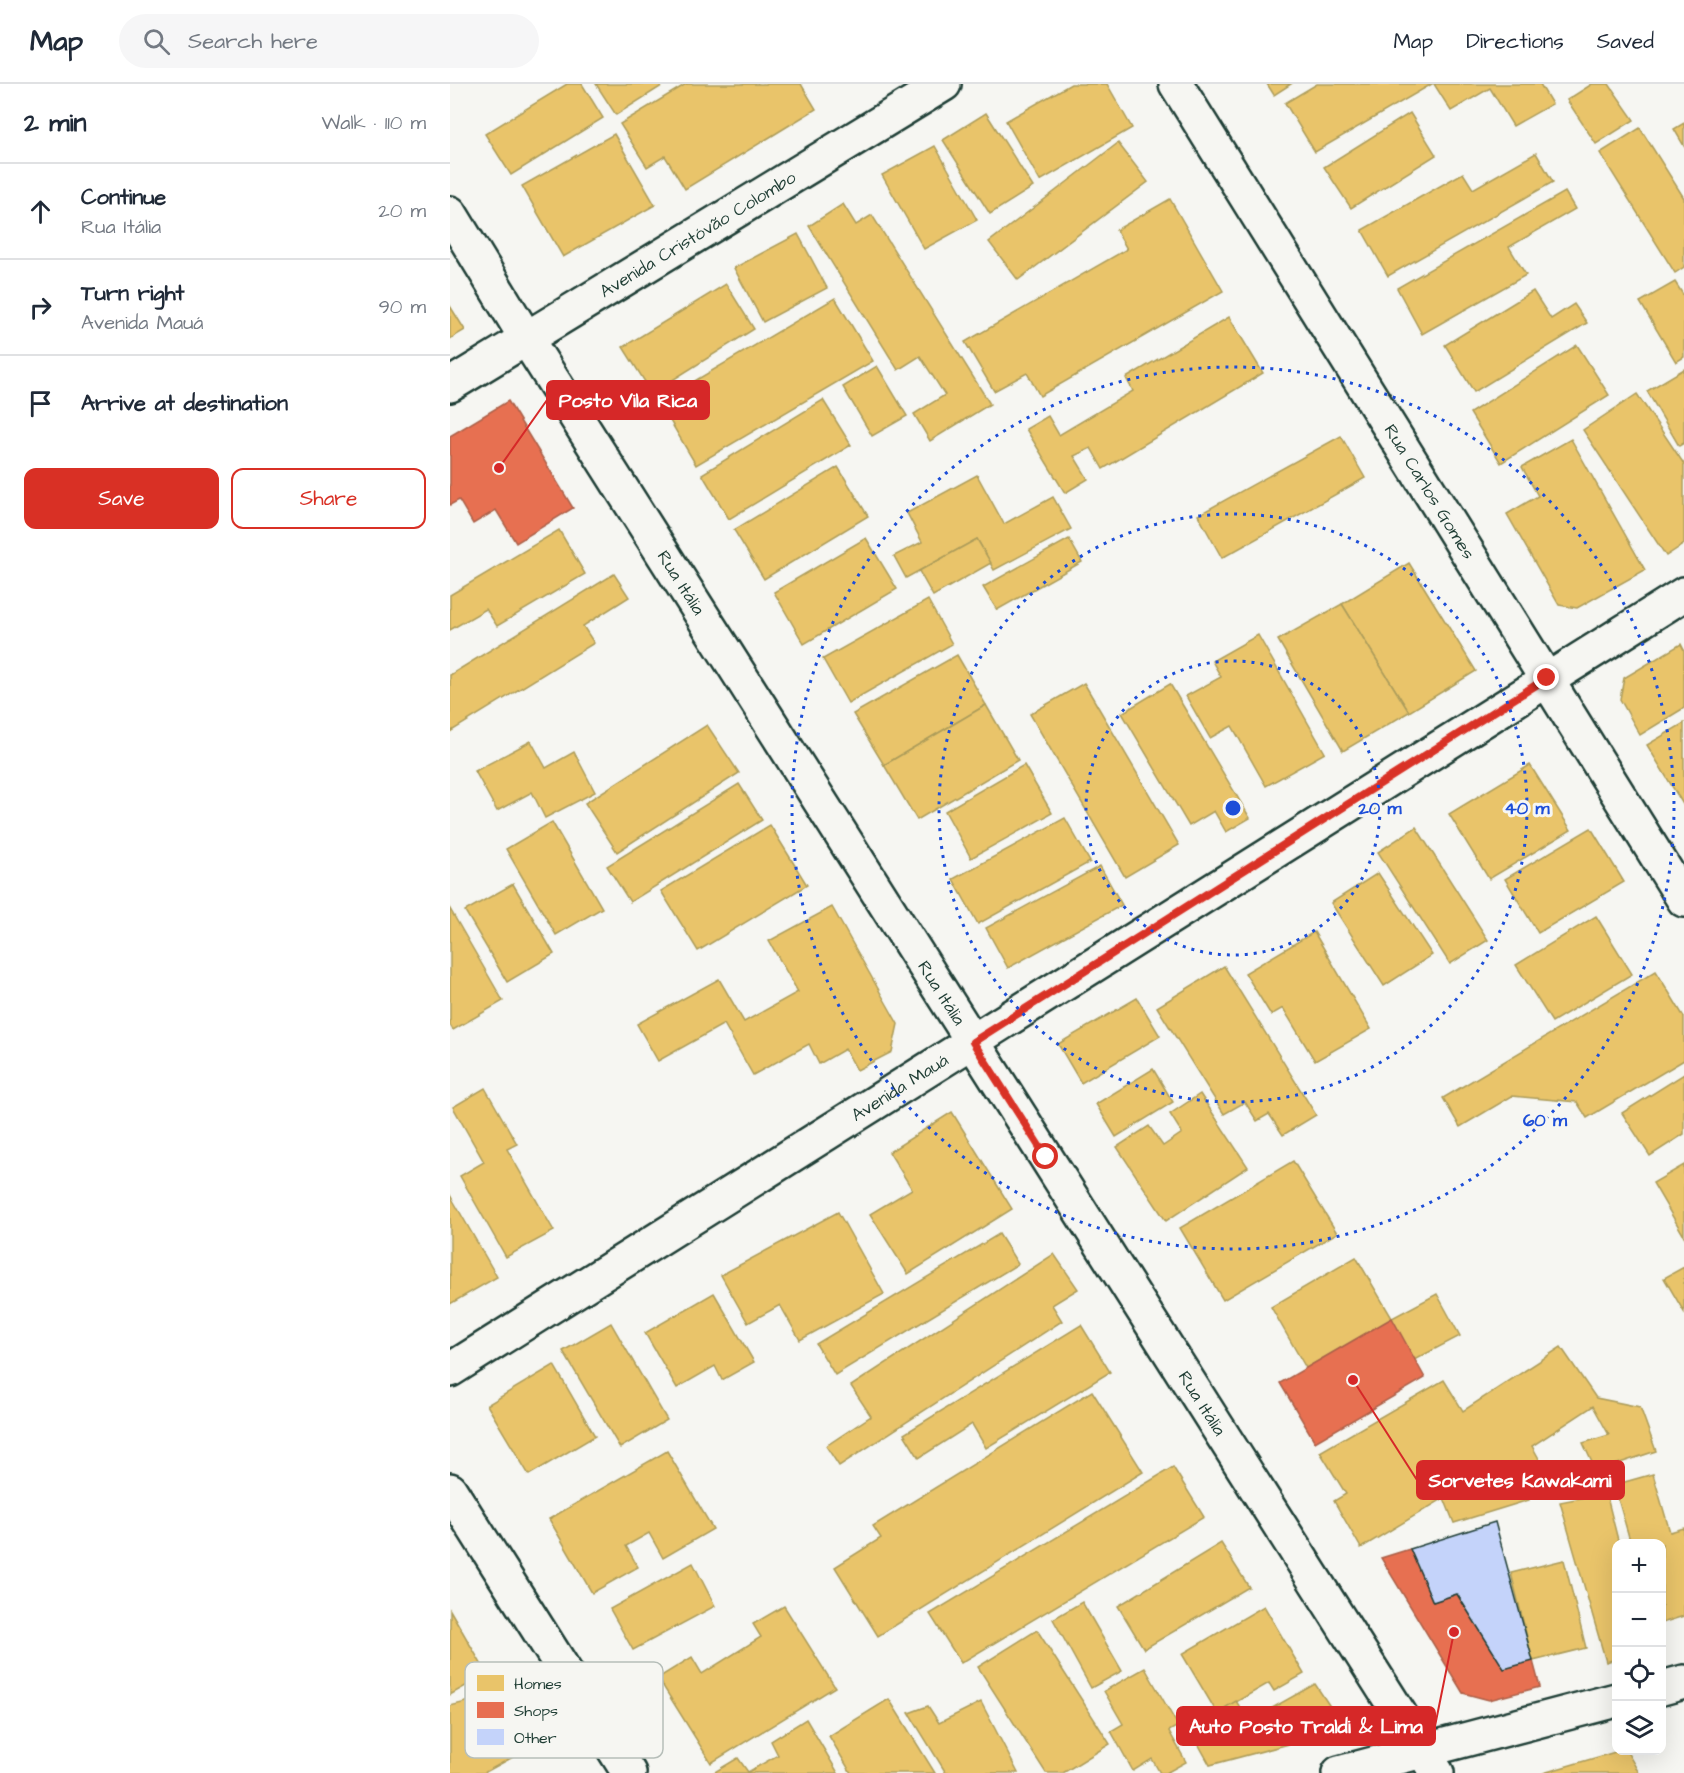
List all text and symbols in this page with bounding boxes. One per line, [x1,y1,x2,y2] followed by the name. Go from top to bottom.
[119,14,539,68] search box
[30,22,83,61] text: Map
[140,25,173,58] icon: search
[188,26,318,57] text: Search here
[1393,27,1433,56] text: Map
[1466,27,1564,56] text: Directions
[1597,27,1654,56] text: Saved
[24,105,86,141] text: 2 min
[321,109,426,137] text: Walk · 110 m
[595,165,801,304] street label: Avenida Cristóvão Colombo
[81,182,166,213] text: Continue
[24,195,57,228] icon: ahead
[378,197,426,225] text: 20 m
[81,213,161,241] text: Rua Itália
[81,278,184,309] text: Turn right
[24,291,57,324] icon: right
[378,293,426,321] text: 90 m
[81,309,204,337] text: Avenida Mauá
[547,381,709,419] callout: Posto Vila Rica
[24,387,57,420] icon: arrive
[559,387,698,415] text: Posto Vila Rica
[81,388,288,419] text: Arrive at destination
[1378,419,1481,564] street label: Rua Carlos Gomes
[24,468,219,529] button: Save
[231,468,426,529] button: Share
[651,546,711,620] street label: Rua Itália
[1533,664,1559,690] route end
[1358,796,1402,821] text: 20 m
[1505,796,1550,821] text: 40 m
[1223,798,1243,818] centre of rings
[911,956,971,1030] street label: Rua Itália
[846,1048,953,1128] street label: Avenida Mauá
[1523,1108,1568,1133] text: 60 m
[1032,1143,1058,1169] route start
[1172,1366,1232,1441] street label: Rua Itália
[1417,1461,1624,1499] callout: Sorvetes Kawakami
[1428,1467,1612,1495] text: Sorvetes Kawakami
[1612,1539,1666,1755] map controls
[1612,1539,1666,1593] button: +
[1612,1593,1666,1647] button: −
[1612,1647,1666,1701] button: locate
[465,1662,663,1758] legend
[514,1673,562,1695] text: Homes
[514,1700,558,1722] text: Shops
[1612,1701,1666,1755] button: layers
[1177,1707,1435,1745] callout: Auto Posto Traldi & Lima
[1189,1713,1424,1741] text: Auto Posto Traldi & Lima
[514,1727,557,1749] text: Other

